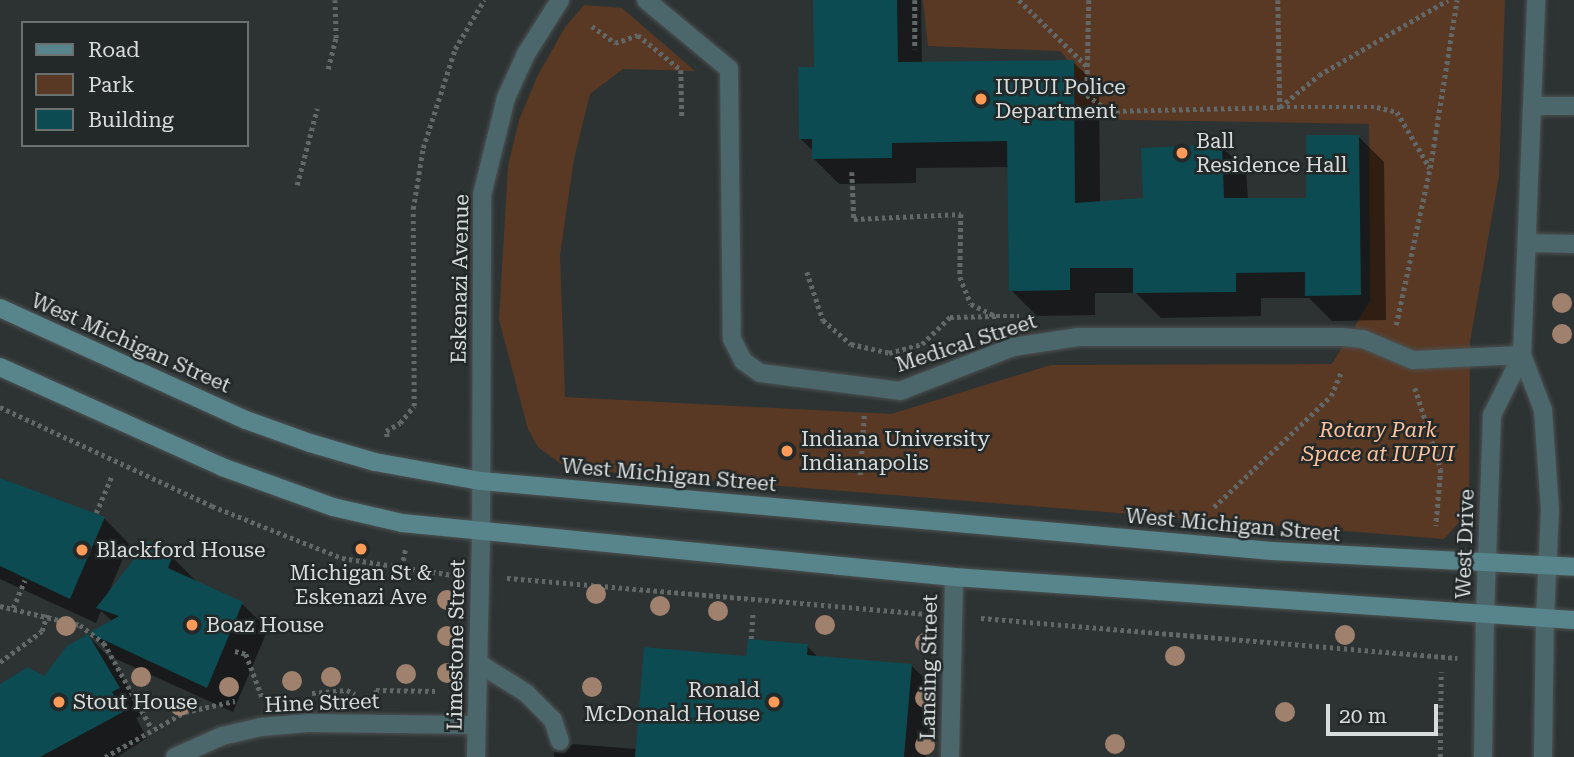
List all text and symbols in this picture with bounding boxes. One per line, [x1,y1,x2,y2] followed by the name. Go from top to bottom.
[21,21,248,147] legend
[88,38,140,62] text: Road
[88,73,134,97] text: Park
[995,74,1126,124] place label: IUPUI Police Department
[973,91,989,107] marker: IUPUI Police Department
[88,108,174,132] text: Building
[1196,128,1347,178] place label: Ball Residence Hall
[1174,145,1190,161] marker: Ball Residence Hall
[446,194,474,364] street label: Eskenazi Avenue
[27,288,235,398] street label: West Michigan Street
[892,308,1040,378] street label: Medical Street
[1301,417,1455,467] park label: Rotary Park Space at IUPUI
[801,426,990,476] place label: Indiana University Indianapolis
[779,443,795,459] marker: Indiana University Indianapolis
[560,453,778,497] street label: West Michigan Street
[1450,489,1480,599] street label: West Drive
[1124,503,1342,547] street label: West Michigan Street
[96,537,265,563] place label: Blackford House
[353,541,369,557] marker: Michigan St & Eskenazi Ave
[74,542,90,558] marker: Blackford House
[442,559,470,731] street label: Limestone Street
[290,560,432,610] place label: Michigan St & Eskenazi Ave
[915,594,943,740] street label: Lansing Street
[206,612,324,638] place label: Boaz House
[184,617,200,633] marker: Boaz House
[584,677,760,727] place label: Ronald McDonald House
[264,688,380,718] street label: Hine Street
[73,689,197,715] place label: Stout House
[1329,690,1441,734] scale bar
[51,694,67,710] marker: Stout House
[766,694,782,710] marker: Ronald McDonald House
[1339,704,1387,728] text: 20 m

